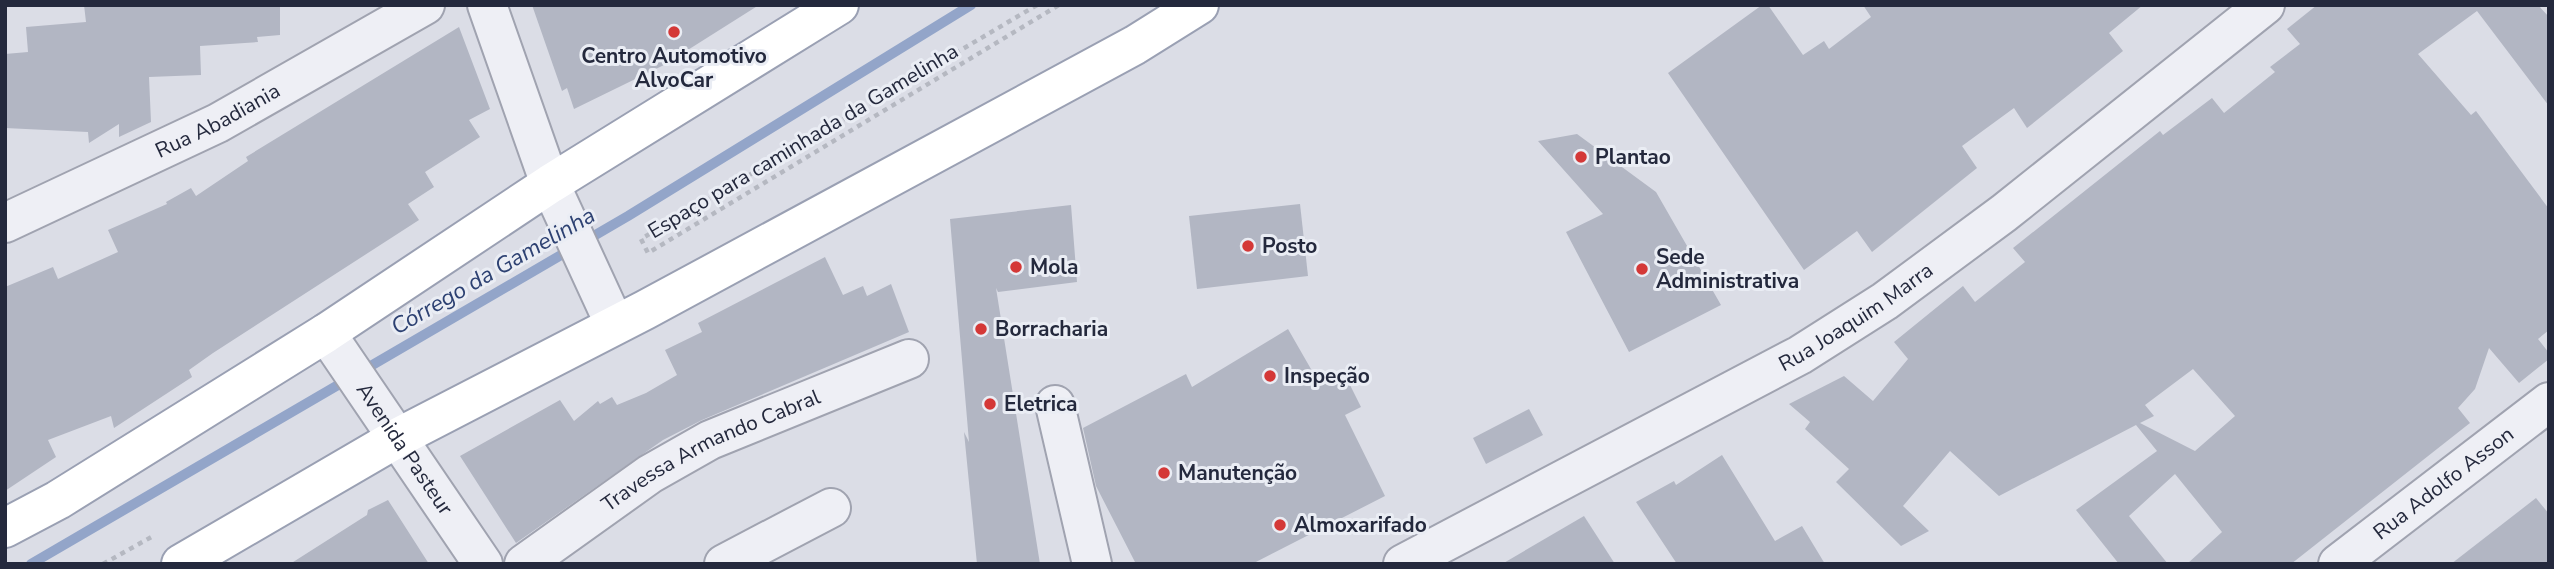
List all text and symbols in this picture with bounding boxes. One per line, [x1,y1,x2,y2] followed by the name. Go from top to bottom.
[666,24,682,40] marker: Centro Automotivo AlvoCar
[643,37,963,245] street label: Espaço para caminhada da Gamelinha
[581,42,767,94] place label: Centro Automotivo AlvoCar
[151,76,285,165] street label: Rua Abadiania
[1595,143,1671,171] place label: Plantao
[1573,149,1589,165] marker: Plantao
[385,200,601,342] water label: Córrego da Gamelinha
[1262,232,1317,260] place label: Posto
[1240,238,1256,254] marker: Posto
[1656,243,1799,295] place label: Sede Administrativa
[1030,253,1079,281] place label: Mola
[1774,256,1939,378] street label: Rua Joaquim Marra
[1008,259,1024,275] marker: Mola
[1634,261,1650,277] marker: Sede Administrativa
[995,315,1108,343] place label: Borracharia
[973,321,989,337] marker: Borracharia
[1284,362,1370,390] place label: Inspeção
[1262,368,1278,384] marker: Inspeção
[350,377,460,521] street label: Avenida Pasteur
[596,382,825,518] street label: Travessa Armando Cabral
[1004,390,1077,418] place label: Eletrica
[982,396,998,412] marker: Eletrica
[2367,420,2520,546] street label: Rua Adolfo Asson
[1178,459,1297,487] place label: Manutenção
[1156,465,1172,481] marker: Manutenção
[1294,511,1427,539] place label: Almoxarifado
[1272,517,1288,533] marker: Almoxarifado

